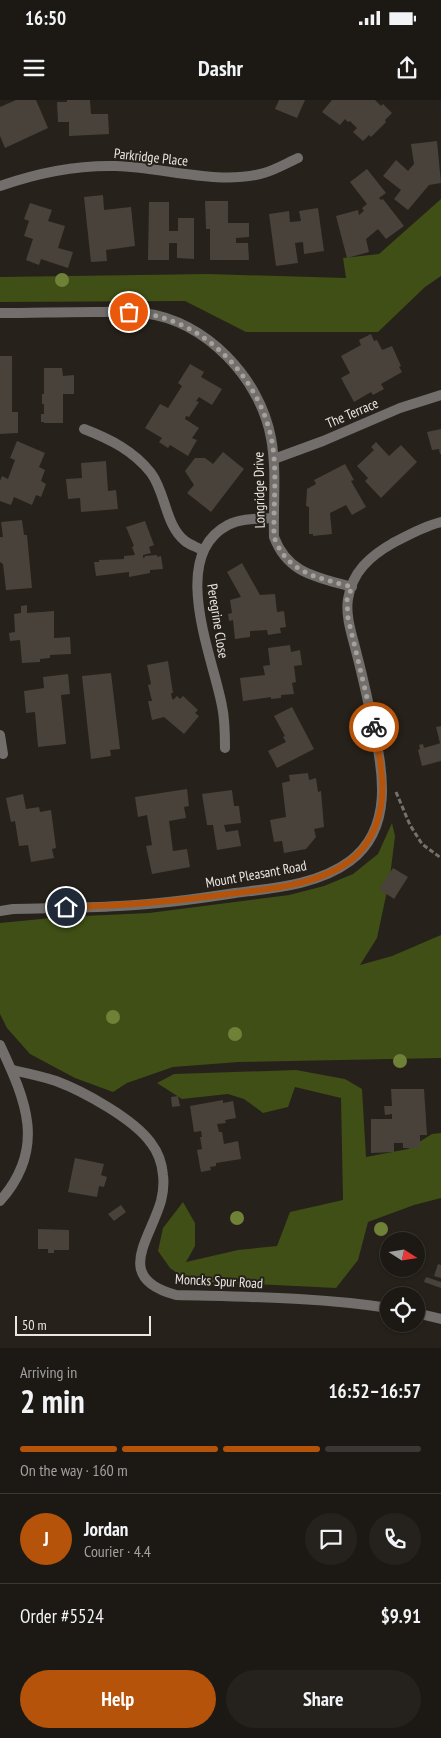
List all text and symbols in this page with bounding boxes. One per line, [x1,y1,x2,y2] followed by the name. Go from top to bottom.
[25,6,66,30] text: 16:50
[20,54,48,82] icon: menu
[198,54,243,82] text: Dashr
[393,54,421,82] icon: share
[113,144,189,170] street label: Parkridge Place
[108,291,150,333] pin
[115,298,143,326] icon: bag
[323,394,381,432] street label: The Terrace
[249,451,269,528] street label: Longridge Drive
[203,582,233,660] street label: Peregrine Close
[349,702,399,752] courier
[360,713,388,741] icon: bike
[204,856,308,892] street label: Mount Pleasant Road
[45,886,87,928] pin
[52,893,80,921] icon: home
[380,1232,425,1278] north arrow
[380,1232,425,1332] map controls
[175,1270,263,1292] street label: Moncks Spur Road
[380,1287,425,1332] button: locate
[15,1313,151,1336] scale bar
[22,1316,47,1334] text: 50 m
[20,1362,77,1382] text: Arriving in
[328,1379,421,1403] text: 16:52–16:57
[20,1380,85,1422] text: 2 min
[20,1460,128,1480] text: On the way · 160 m
[305,1513,357,1565] button: chat
[369,1513,421,1565] button: phone
[84,1517,128,1541] text: Jordan
[43,1527,49,1551] text: J
[84,1541,151,1561] text: Courier · 4.4
[20,1604,104,1628] text: Order #5524
[381,1604,421,1628] text: $9.91
[20,1670,216,1728] button: Help
[226,1670,421,1728] button: Share

